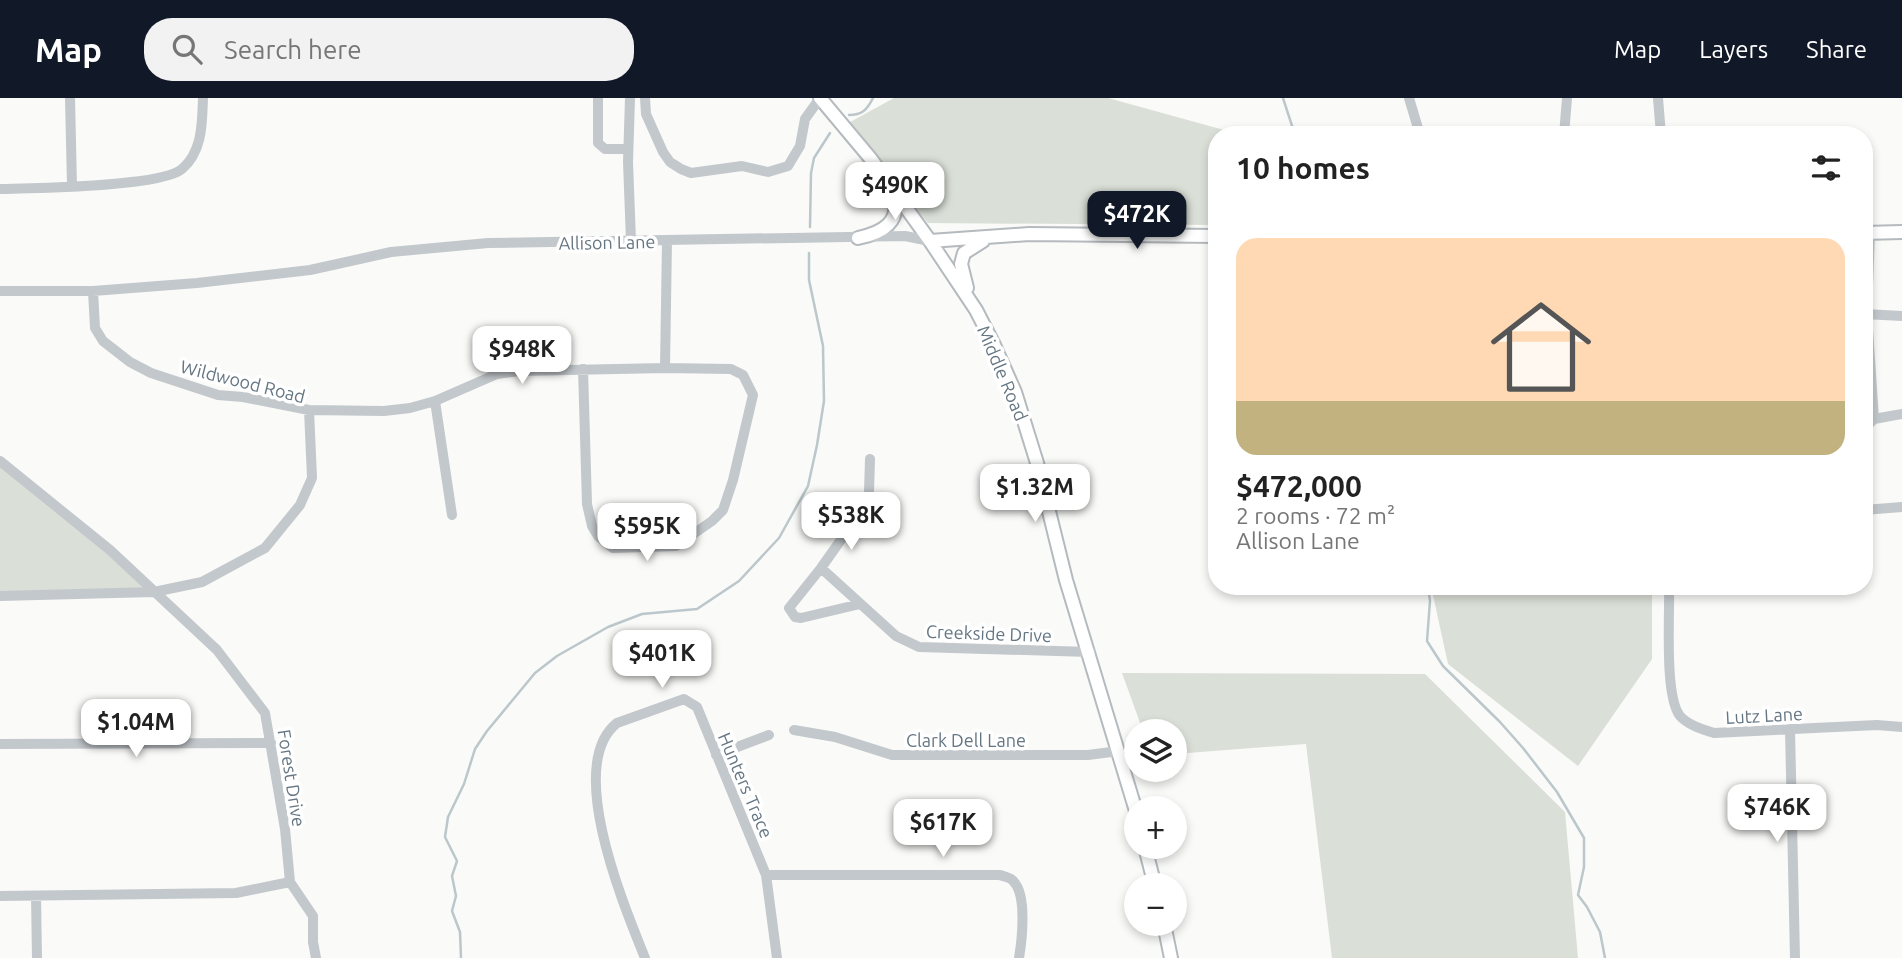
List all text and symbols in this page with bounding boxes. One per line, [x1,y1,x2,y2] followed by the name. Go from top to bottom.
[144,18,634,81] search box
[168,30,206,68] icon: search
[35,31,102,68] text: Map
[224,35,362,64] text: Search here
[1614,36,1661,63] text: Map
[1699,36,1768,63] text: Layers
[1806,36,1867,63] text: Share
[1807,149,1845,187] icon: filters
[1236,151,1370,185] text: 10 homes
[846,162,944,222] pin: $490K
[861,172,929,197] text: $490K
[1088,192,1186,251] pin: $472K
[1103,201,1171,226] text: $472K
[558,231,656,253] street label: Allison Lane
[1478,284,1604,410] icon: home
[974,322,1032,424] street label: Middle Road
[473,327,571,386] pin: $948K
[488,336,556,361] text: $948K
[179,356,307,406] street label: Wildwood Road
[978,464,1092,524] pin: $1.32M
[1236,469,1362,503] text: $472,000
[996,474,1074,499] text: $1.32M
[802,492,900,552] pin: $538K
[817,502,885,527] text: $538K
[1236,503,1395,528] text: 2 rooms · 72 m²
[598,504,696,563] pin: $595K
[613,513,681,538] text: $595K
[1236,528,1360,553] text: Allison Lane
[926,621,1052,645] street label: Creekside Drive
[613,630,711,690] pin: $401K
[628,640,696,665] text: $401K
[79,700,193,759] pin: $1.04M
[1725,703,1803,727] street label: Lutz Lane
[97,709,175,734] text: $1.04M
[1124,719,1187,936] map controls
[1124,719,1187,782] button: layers
[274,728,310,828] street label: Forest Drive
[715,729,777,841] street label: Hunters Trace
[906,730,1026,750] street label: Clark Dell Lane
[1728,784,1826,844] pin: $746K
[1743,794,1811,819] text: $746K
[1124,796,1187,859] button: +
[894,800,992,859] pin: $617K
[909,809,977,834] text: $617K
[1124,873,1187,936] button: −

